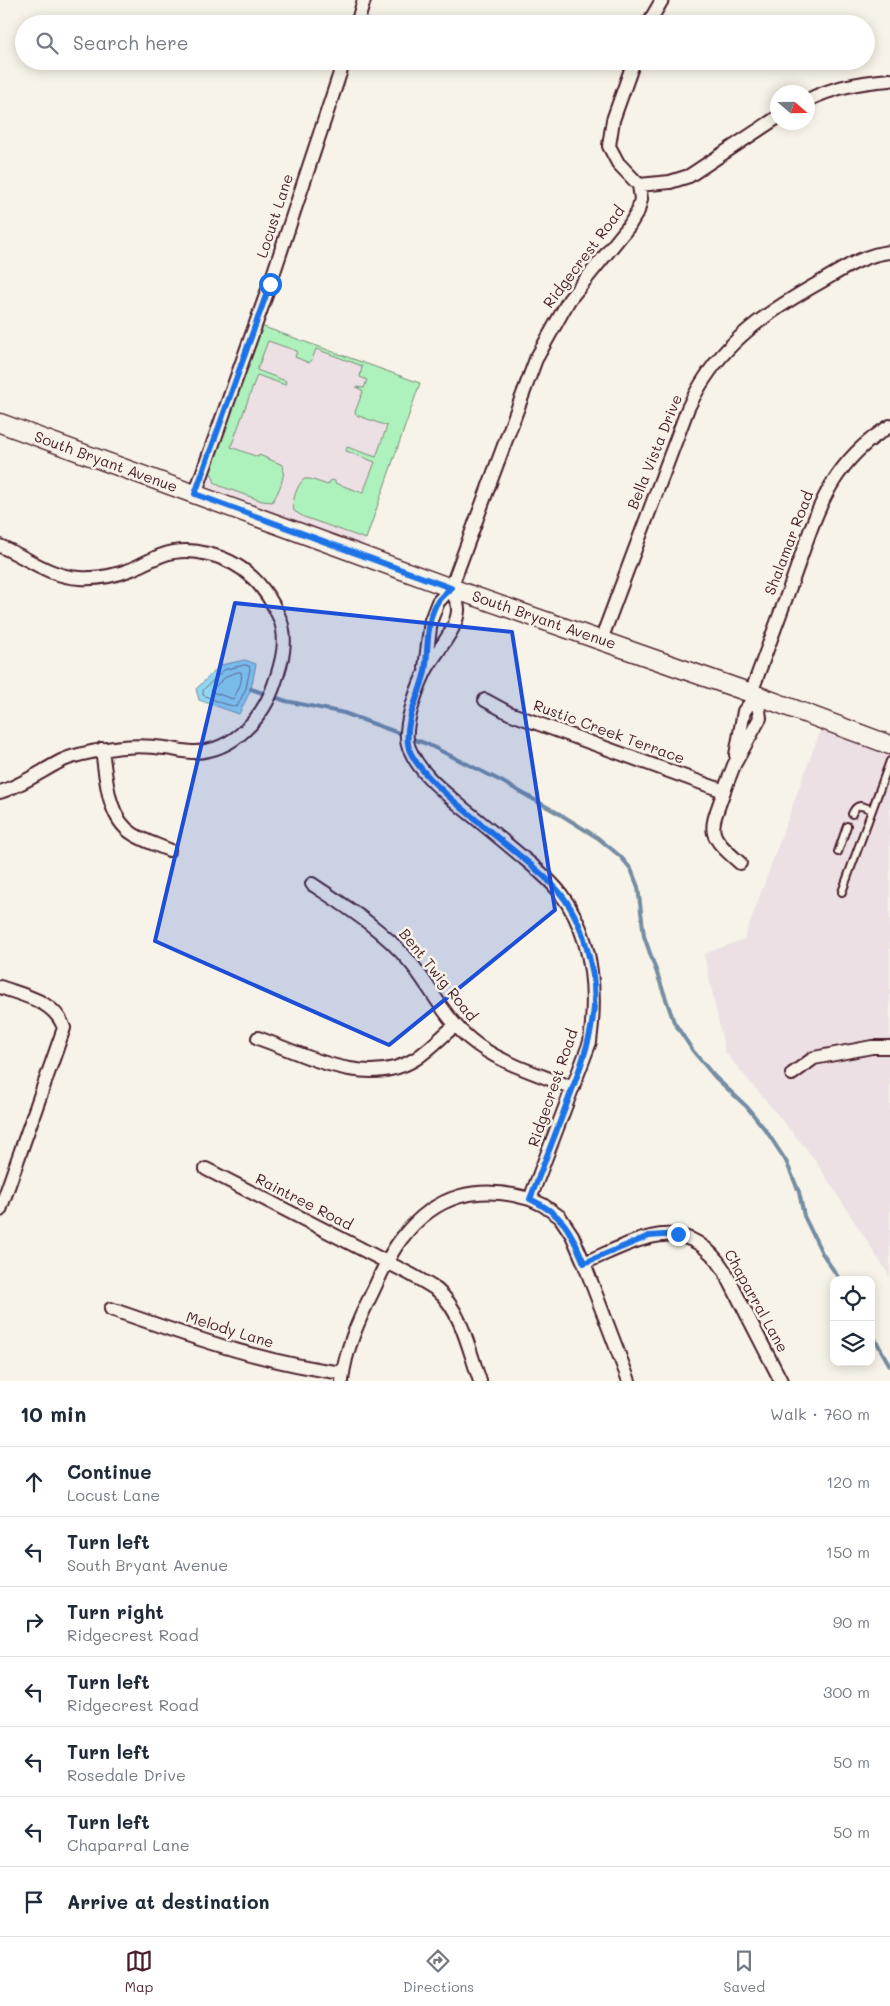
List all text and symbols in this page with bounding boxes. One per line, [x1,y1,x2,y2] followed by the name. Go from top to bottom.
[15,15,875,70] search box
[33,29,61,57] icon: search
[73,30,189,55] text: Search here
[770,85,815,130] north arrow
[251,171,297,260] street label: Locust Lane
[538,201,628,312] street label: Ridgecrest Road
[259,273,282,296] route start
[622,391,686,512] street label: Bella Vista Drive
[32,426,181,496] street label: South Bryant Avenue
[759,488,817,598] street label: Shalamar Road
[470,585,619,653] street label: South Bryant Avenue
[531,694,688,768] street label: Rustic Creek Terrace
[395,924,482,1025] street label: Bent Twig Road
[523,1026,582,1149] street label: Ridgecrest Road
[252,1168,357,1234] street label: Raintree Road
[667,1223,690,1246] route end
[720,1245,793,1356] street label: Chaparral Lane
[830,1276,875,1366] map controls
[830,1276,875,1321] button: locate
[184,1306,277,1352] street label: Melody Lane
[830,1321,875,1366] button: layers
[20,1400,86,1427] text: 10 min
[770,1403,870,1424] text: Walk · 760 m
[67,1459,152,1484] text: Continue
[20,1468,48,1496] icon: ahead
[826,1471,870,1492] text: 120 m
[67,1484,160,1505] text: Locust Lane
[67,1529,150,1554] text: Turn left
[20,1538,48,1566] icon: left
[826,1541,870,1562] text: 150 m
[67,1554,228,1575] text: South Bryant Avenue
[67,1599,164,1624] text: Turn right
[20,1608,48,1636] icon: right
[833,1611,870,1632] text: 90 m
[67,1624,199,1645] text: Ridgecrest Road
[67,1669,150,1694] text: Turn left
[20,1678,48,1706] icon: left
[823,1681,870,1702] text: 300 m
[67,1694,199,1715] text: Ridgecrest Road
[67,1739,150,1764] text: Turn left
[20,1748,48,1776] icon: left
[833,1751,870,1772] text: 50 m
[67,1764,186,1785] text: Rosedale Drive
[67,1809,150,1834] text: Turn left
[20,1818,48,1846] icon: left
[833,1821,870,1842] text: 50 m
[67,1834,190,1855] text: Chaparral Lane
[20,1888,48,1916] icon: arrive
[67,1889,270,1914] text: Arrive at destination
[125,1947,153,1996] tab: Map
[403,1947,474,1996] tab: Directions
[724,1947,765,1996] tab: Saved

